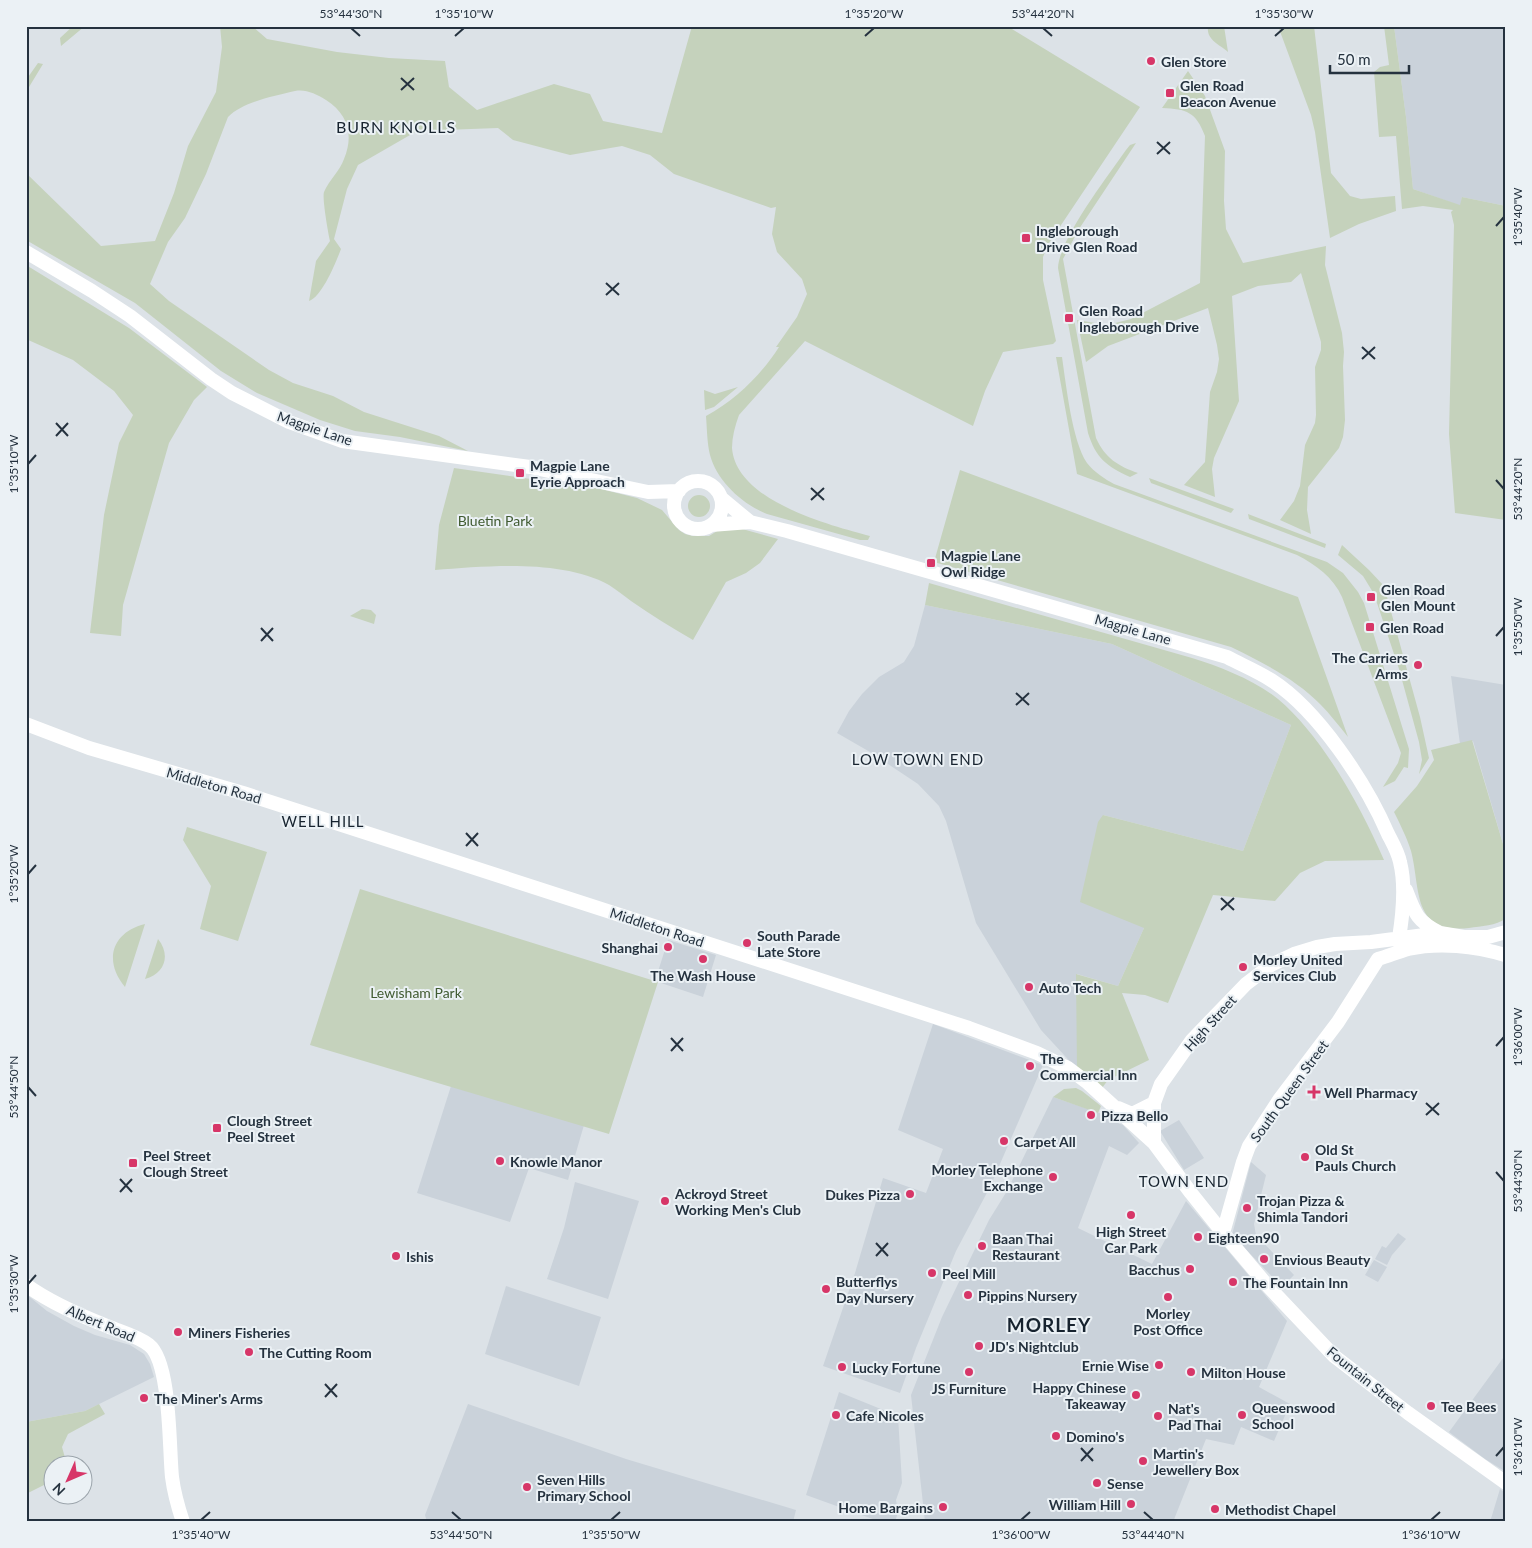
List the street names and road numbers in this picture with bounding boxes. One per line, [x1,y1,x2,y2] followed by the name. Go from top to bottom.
[275,407,355,449] street label: Magpie Lane
[1093,610,1173,648] street label: Magpie Lane
[165,763,263,807] street label: Middleton Road
[608,904,706,950] street label: Middleton Road
[1180,991,1240,1055] street label: High Street
[1246,1037,1332,1145] street label: South Queen Street
[64,1301,138,1345] street label: Albert Road
[1324,1343,1408,1415] street label: Fountain Street

